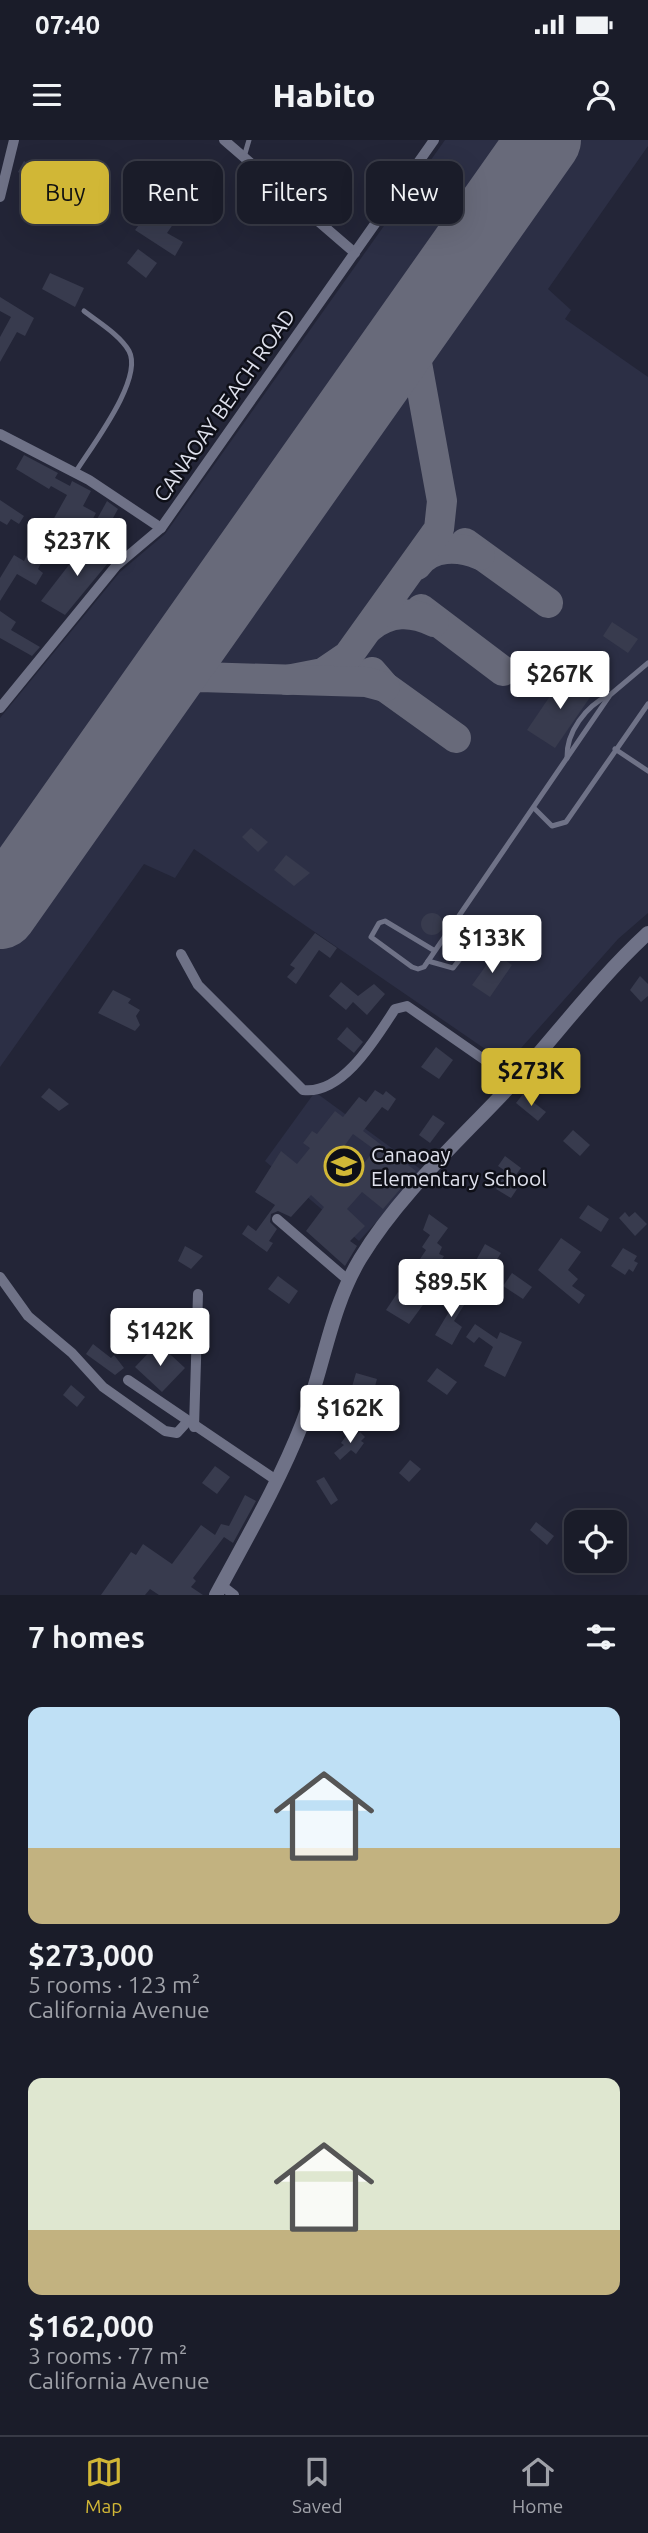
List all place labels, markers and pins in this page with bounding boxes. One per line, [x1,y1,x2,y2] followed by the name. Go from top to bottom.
[28,518,126,578] pin: $237K
[511,652,609,711] pin: $267K
[443,916,541,975] pin: $133K
[482,1048,580,1108] pin: $273K
[371,1142,547,1190] place label: Canaoay Elementary School
[323,1145,365,1187] school or university icon: Canaoay Elementary School
[394,1260,508,1319] pin: $89.5K
[111,1308,209,1368] pin: $142K
[301,1386,399,1445] pin: $162K

